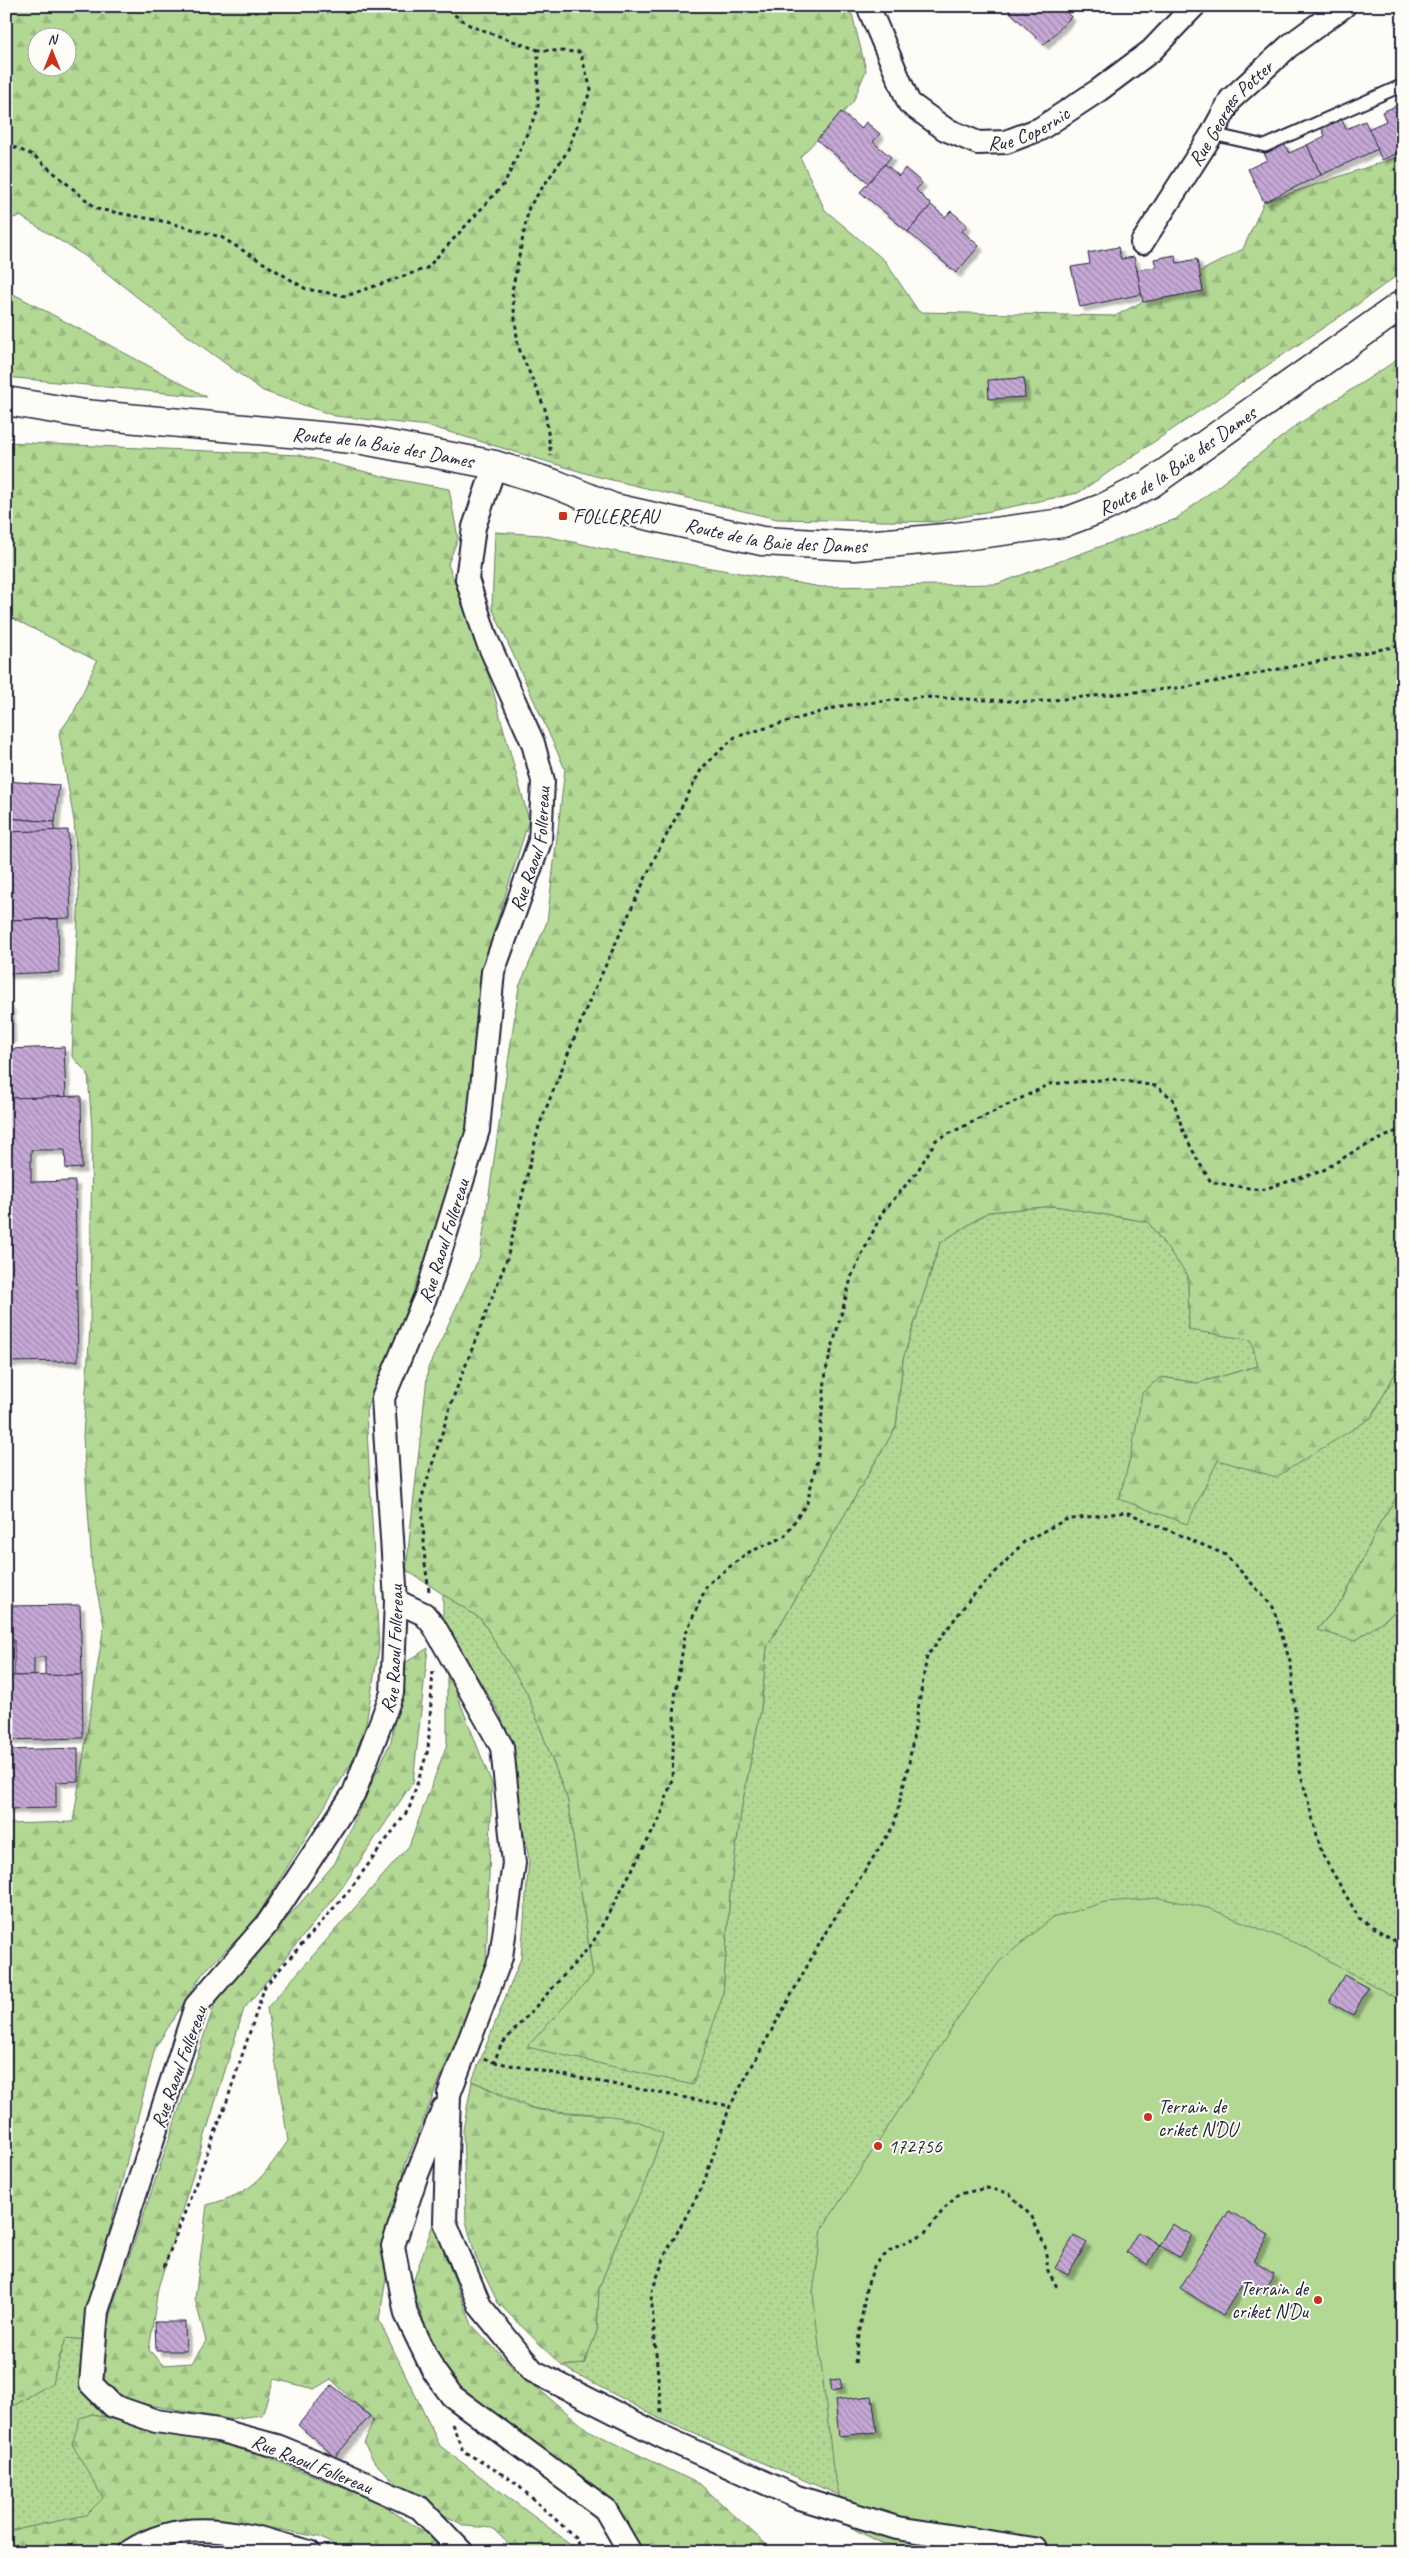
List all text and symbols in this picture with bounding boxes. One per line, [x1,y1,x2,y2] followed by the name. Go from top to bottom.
[28,28,78,78] north arrow
[48,31,59,48] text: N
[1182,53,1279,170] street label: Rue Georges Potter
[988,100,1075,155] street label: Rue Copernic
[1095,399,1262,521] street label: Route de la Baie des Dames
[291,421,478,474] street label: Route de la Baie des Dames
[573,504,662,529] place label: FOLLEREAU
[557,510,569,522] marker: FOLLEREAU
[683,512,870,559] street label: Route de la Baie des Dames
[503,785,555,915] street label: Rue Raoul Follereau
[412,1174,475,1306] street label: Rue Raoul Follereau
[373,1583,409,1716] street label: Rue Raoul Follereau
[145,2001,213,2131] street label: Rue Raoul Follereau
[1158,2094,1240,2142] place label: Terrain de criket N'DU
[1142,2111,1154,2123] marker: Terrain de criket N'DU
[888,2134,943,2159] place label: 172756
[872,2140,884,2152] marker: 172756
[1231,2276,1310,2324] place label: Terrain de criket N'Du
[1312,2294,1324,2306] marker: Terrain de criket N'Du
[248,2428,377,2500] street label: Rue Raoul Follereau

